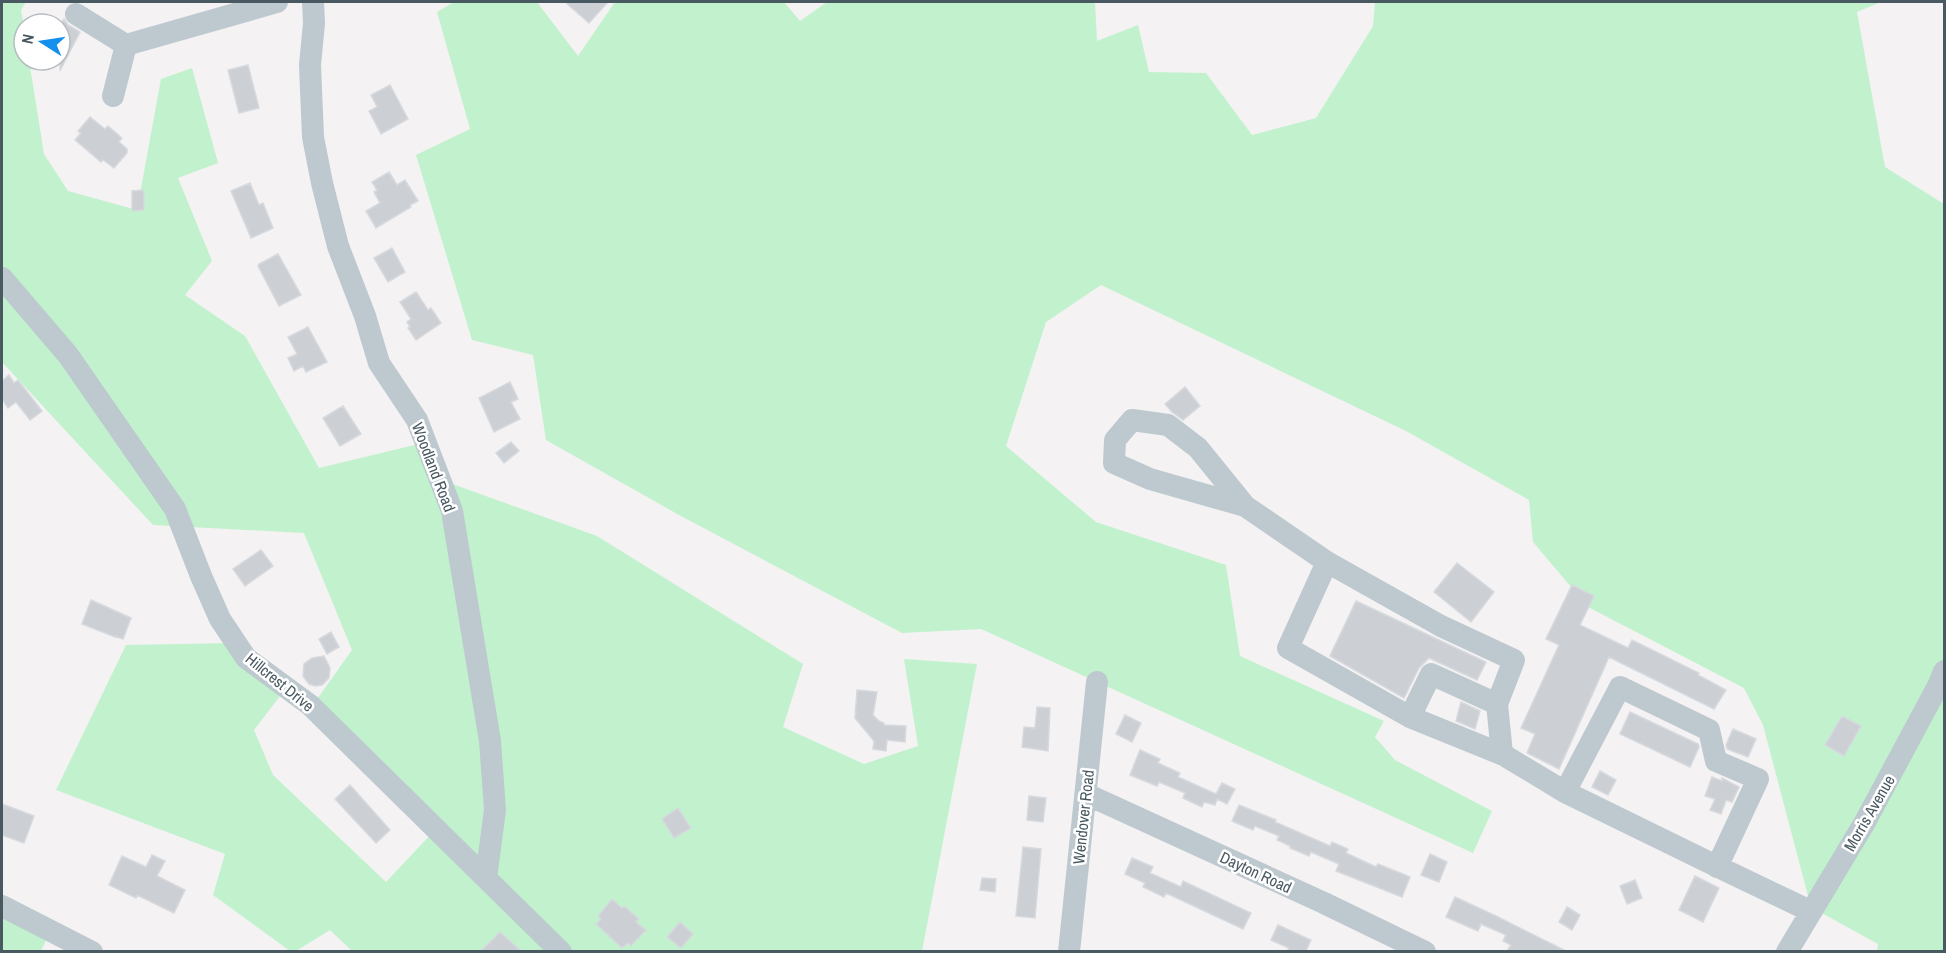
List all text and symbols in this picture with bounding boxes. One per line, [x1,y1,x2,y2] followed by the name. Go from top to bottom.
[12,12,72,72] north arrow
[16,32,39,46] text: N
[407,419,461,515] street label: Woodland Road
[241,648,319,716] street label: Hillcrest Drive
[1067,769,1099,865] street label: Wendover Road
[1838,771,1900,855] street label: Morris Avenue
[1217,846,1295,898] street label: Dayton Road

